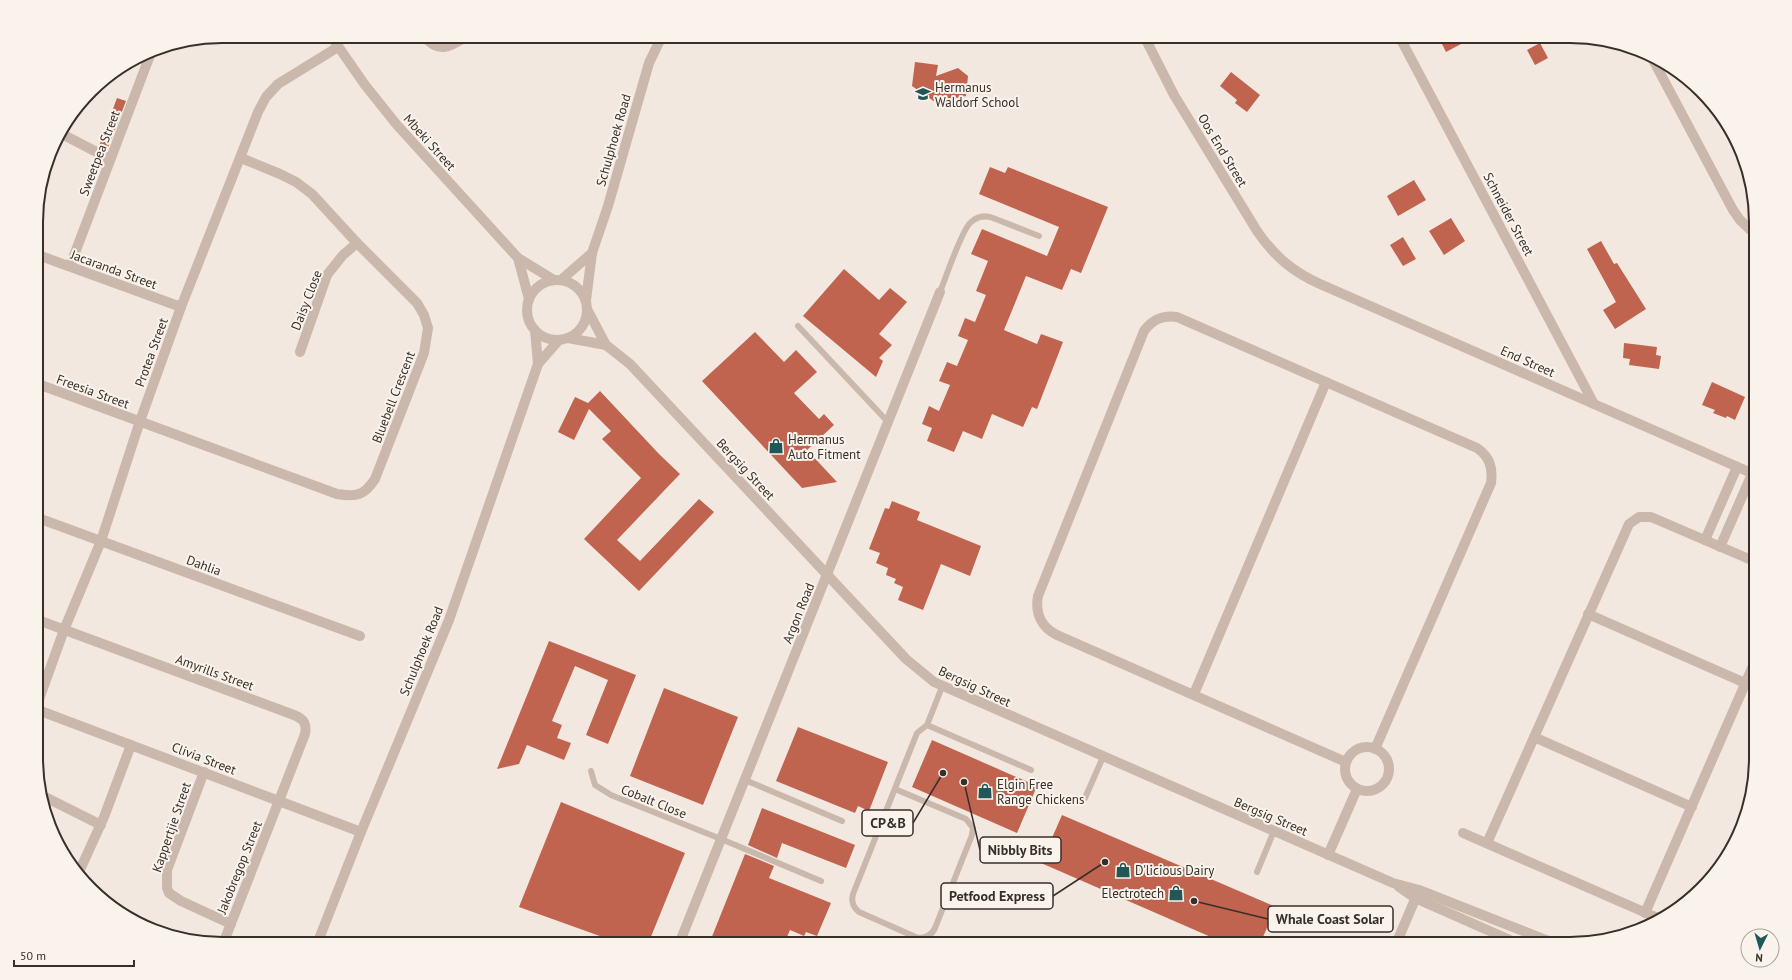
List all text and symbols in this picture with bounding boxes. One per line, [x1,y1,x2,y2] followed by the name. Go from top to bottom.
[935,79,1019,111] place label: Hermanus Waldorf School
[914,85,932,103] school or university icon: Hermanus Waldorf School
[592,92,635,188] street label: Schulphoek Road
[75,107,124,198] street label: Sweetpea Street
[1194,110,1251,191] street label: Oos End Street
[400,111,460,175] street label: Mbeki Street
[1480,170,1538,259] street label: Schneider Street
[67,246,160,293] street label: Jacaranda Street
[287,268,326,333] street label: Daisy Close
[131,315,172,389] street label: Protea Street
[1498,342,1558,381] street label: End Street
[368,348,419,446] street label: Bluebell Crescent
[54,370,132,413] street label: Freesia Street
[788,431,861,463] place label: Hermanus Auto Fitment
[713,435,779,504] street label: Bergsig Street
[767,437,785,455] shop icon: Hermanus Auto Fitment
[184,551,224,580] street label: Dahlia
[779,580,818,646] street label: Argon Road
[396,604,447,699] street label: Schulphoek Road
[173,650,257,695] street label: Amyrills Street
[936,662,1014,711] street label: Bergsig Street
[169,738,239,779] street label: Clivia Street
[997,776,1084,808] place label: Elgin Free Range Chickens
[148,779,195,874] street label: Kappertjie Street
[618,781,689,822] street label: Cobalt Close
[976,782,994,800] shop icon: Elgin Free Range Chickens
[1231,793,1311,840] street label: Bergsig Street
[862,810,913,836] callout: CP&B
[870,814,906,832] text: CP&B
[213,818,266,917] street label: Jakobregop Street
[980,837,1061,863] callout: Nibbly Bits
[988,841,1052,859] text: Nibbly Bits
[1114,861,1132,879] shop icon: D'licious Dairy
[1135,862,1214,879] place label: D'licious Dairy
[941,883,1053,909] callout: Petfood Express
[1167,884,1185,902] shop icon: Electrotech
[1101,885,1164,902] place label: Electrotech
[949,887,1045,905] text: Petfood Express
[1268,906,1393,932] callout: Whale Coast Solar
[1276,910,1384,928] text: Whale Coast Solar
[1740,928,1780,968] north arrow
[14,942,134,968] scale bar
[20,948,46,963] text: 50 m
[1755,951,1763,965] text: N

